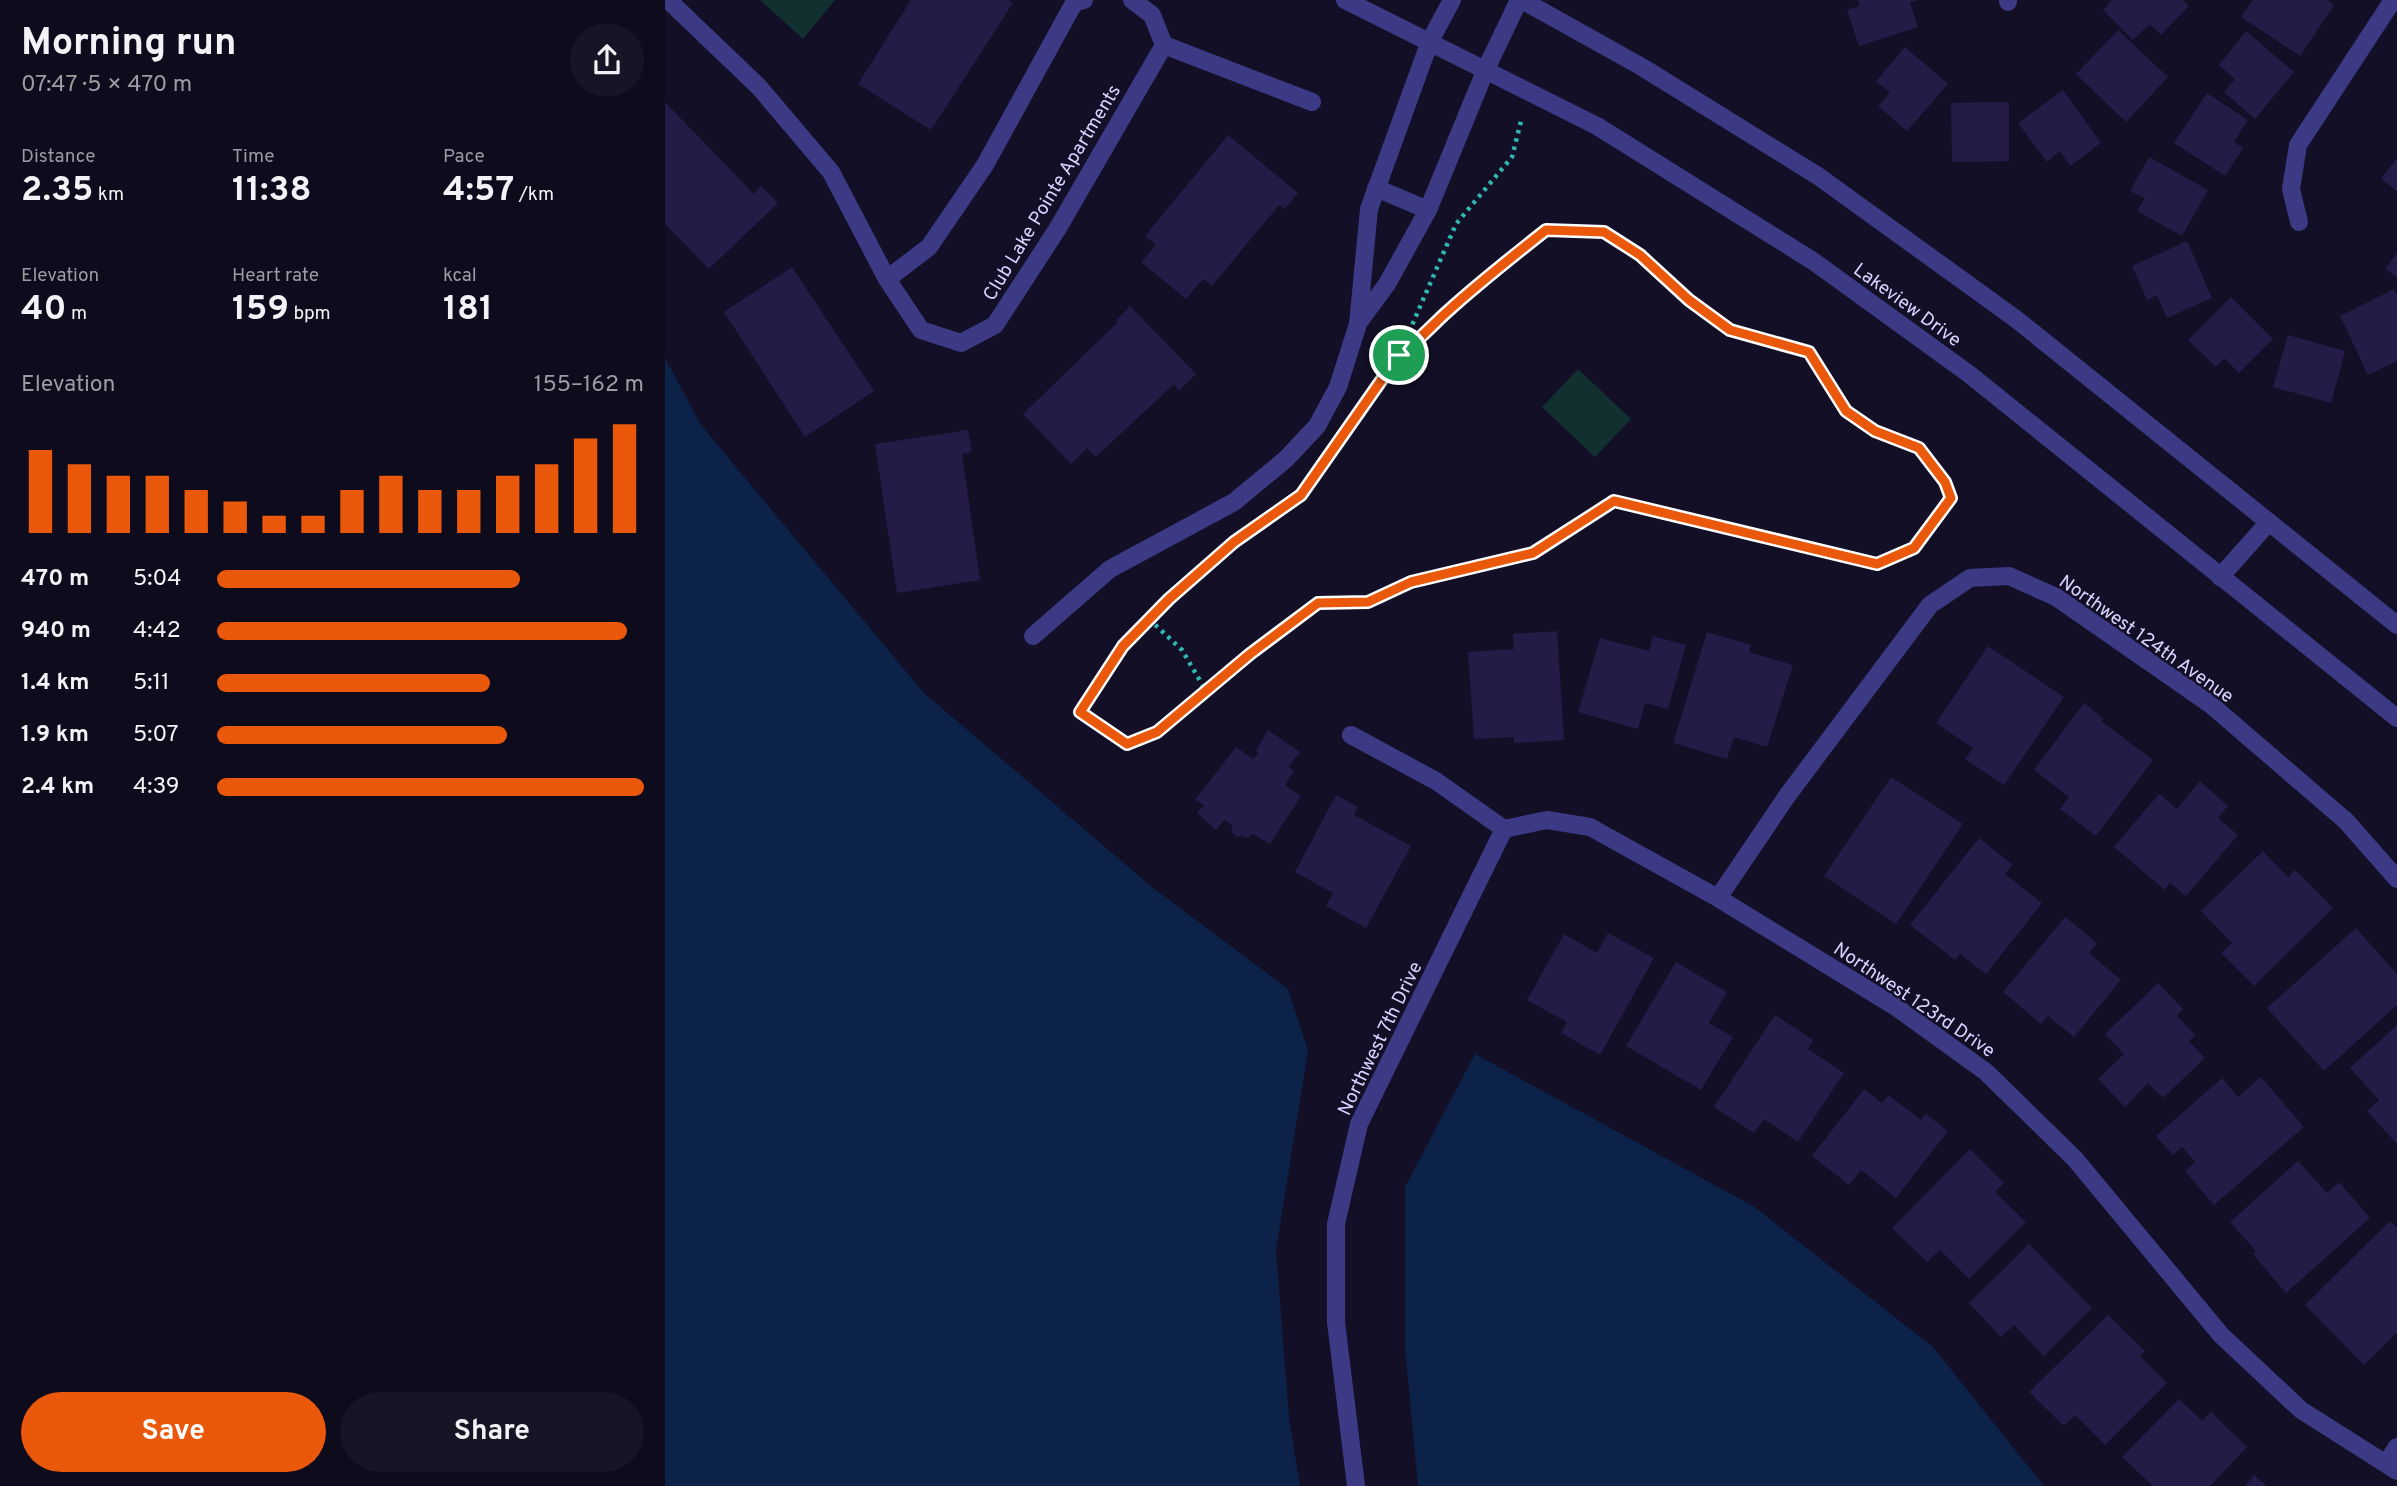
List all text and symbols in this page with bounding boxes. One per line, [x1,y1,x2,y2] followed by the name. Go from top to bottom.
[21,20,237,69] text: Morning run
[570,23,644,97] button: share
[21,71,192,100] text: 07:47 · 5 × 470 m
[979,81,1127,306] street label: Club Lake Pointe Apartments
[21,145,96,169] text: Distance
[232,145,275,169] text: Time
[443,145,485,169] text: Pace
[21,169,93,213] text: 2.35
[232,169,312,213] text: 11:38
[443,169,514,213] text: 4:57
[93,183,124,207] text: km
[514,183,554,207] text: /km
[1848,258,1966,353] street label: Lakeview Drive
[21,264,99,288] text: Elevation
[232,264,319,288] text: Heart rate
[443,264,477,288] text: kcal
[21,288,67,332] text: 40
[232,288,289,332] text: 159
[443,288,493,332] text: 181
[67,302,87,326] text: m
[289,302,331,326] text: bpm
[1369,325,1429,385] pin
[1380,336,1418,374] icon: arrive
[21,371,116,400] text: Elevation
[534,371,644,400] text: 155–162 m
[21,565,89,594] text: 470 m
[133,565,182,594] text: 5:04
[2054,570,2238,709] street label: Northwest 124th Avenue
[21,617,91,646] text: 940 m
[133,617,181,646] text: 4:42
[21,669,89,698] text: 1.4 km
[133,669,170,698] text: 5:11
[21,721,89,750] text: 1.9 km
[133,721,179,750] text: 5:07
[21,773,94,802] text: 2.4 km
[133,773,180,802] text: 4:39
[1828,938,1999,1064] street label: Northwest 123rd Drive
[1333,958,1428,1120] street label: Northwest 7th Drive
[21,1392,326,1472] button: Save
[340,1392,644,1472] button: Share

